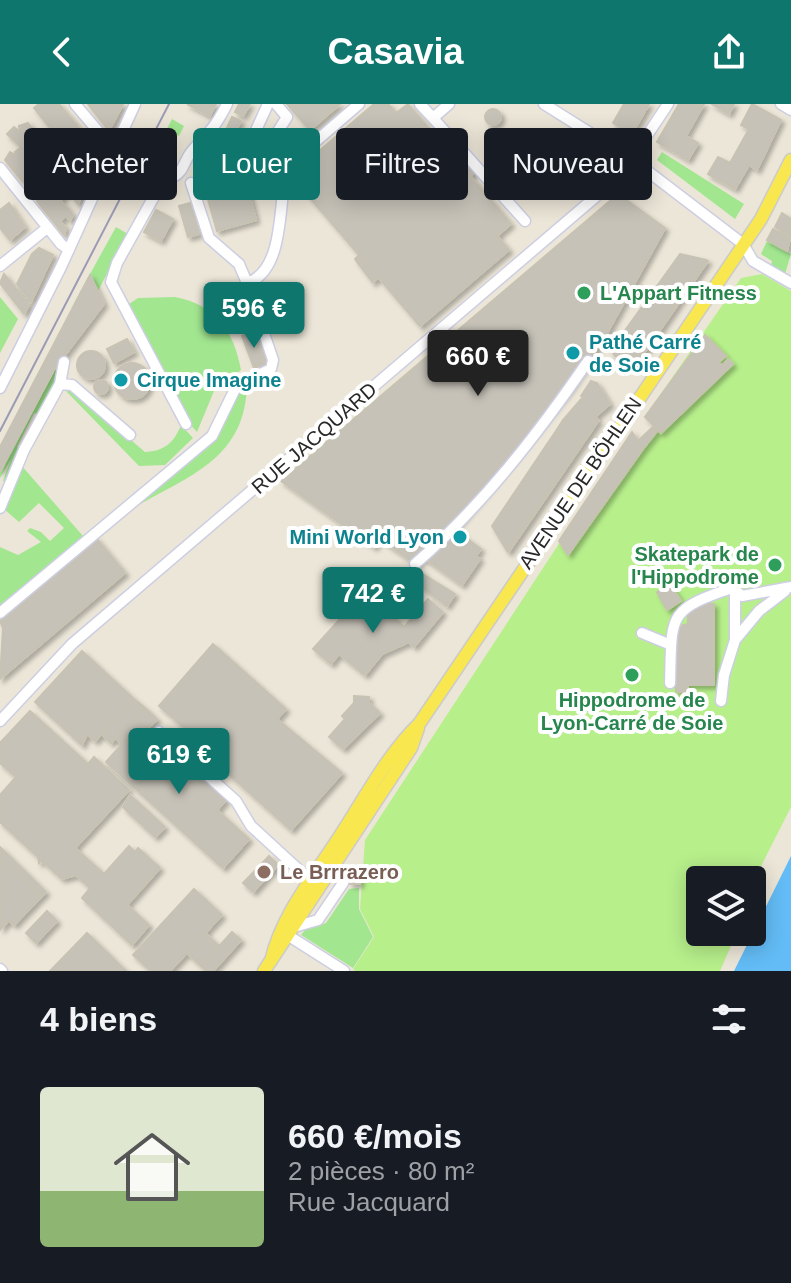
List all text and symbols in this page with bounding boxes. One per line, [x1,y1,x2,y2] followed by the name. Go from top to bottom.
[40,30,84,74] icon: back
[707,30,751,74] icon: share
[327,31,464,72] text: Casavia
[24,128,177,200] chip: Acheter
[193,128,320,200] chip: Louer
[336,128,468,200] chip: Filtres
[484,128,652,200] chip: Nouveau
[198,282,310,350] pin: 596 €
[600,282,757,304] place label: L'Appart Fitness
[575,284,593,302] marker: L'Appart Fitness
[221,293,287,323] text: 596 €
[422,330,534,398] pin: 660 €
[589,331,701,376] place label: Pathé Carré de Soie
[445,341,511,371] text: 660 €
[564,344,582,362] marker: Pathé Carré de Soie
[137,369,281,391] place label: Cirque Imagine
[112,371,130,389] marker: Cirque Imagine
[247,378,381,498] street label: RUE JACQUARD
[514,393,646,573] street label: AVENUE DE BÖHLEN
[290,526,444,548] place label: Mini World Lyon
[451,528,469,546] marker: Mini World Lyon
[631,543,759,588] place label: Skatepark de l'Hippodrome
[766,556,784,574] marker: Skatepark de l'Hippodrome
[317,567,429,635] pin: 742 €
[340,578,406,608] text: 742 €
[623,666,641,684] marker: Hippodrome de Lyon-Carré de Soie
[541,689,723,734] place label: Hippodrome de Lyon-Carré de Soie
[123,728,235,796] pin: 619 €
[146,739,212,769] text: 619 €
[280,861,399,883] place label: Le Brrrazero
[255,863,273,881] marker: Le Brrrazero
[686,866,766,946] map controls
[686,866,766,946] button: layers
[707,997,751,1041] icon: filters
[40,1000,157,1038] text: 4 biens
[288,1117,462,1155] text: 660 €/mois
[104,1119,200,1215] icon: home
[288,1156,474,1186] text: 2 pièces · 80 m²
[288,1187,450,1217] text: Rue Jacquard

